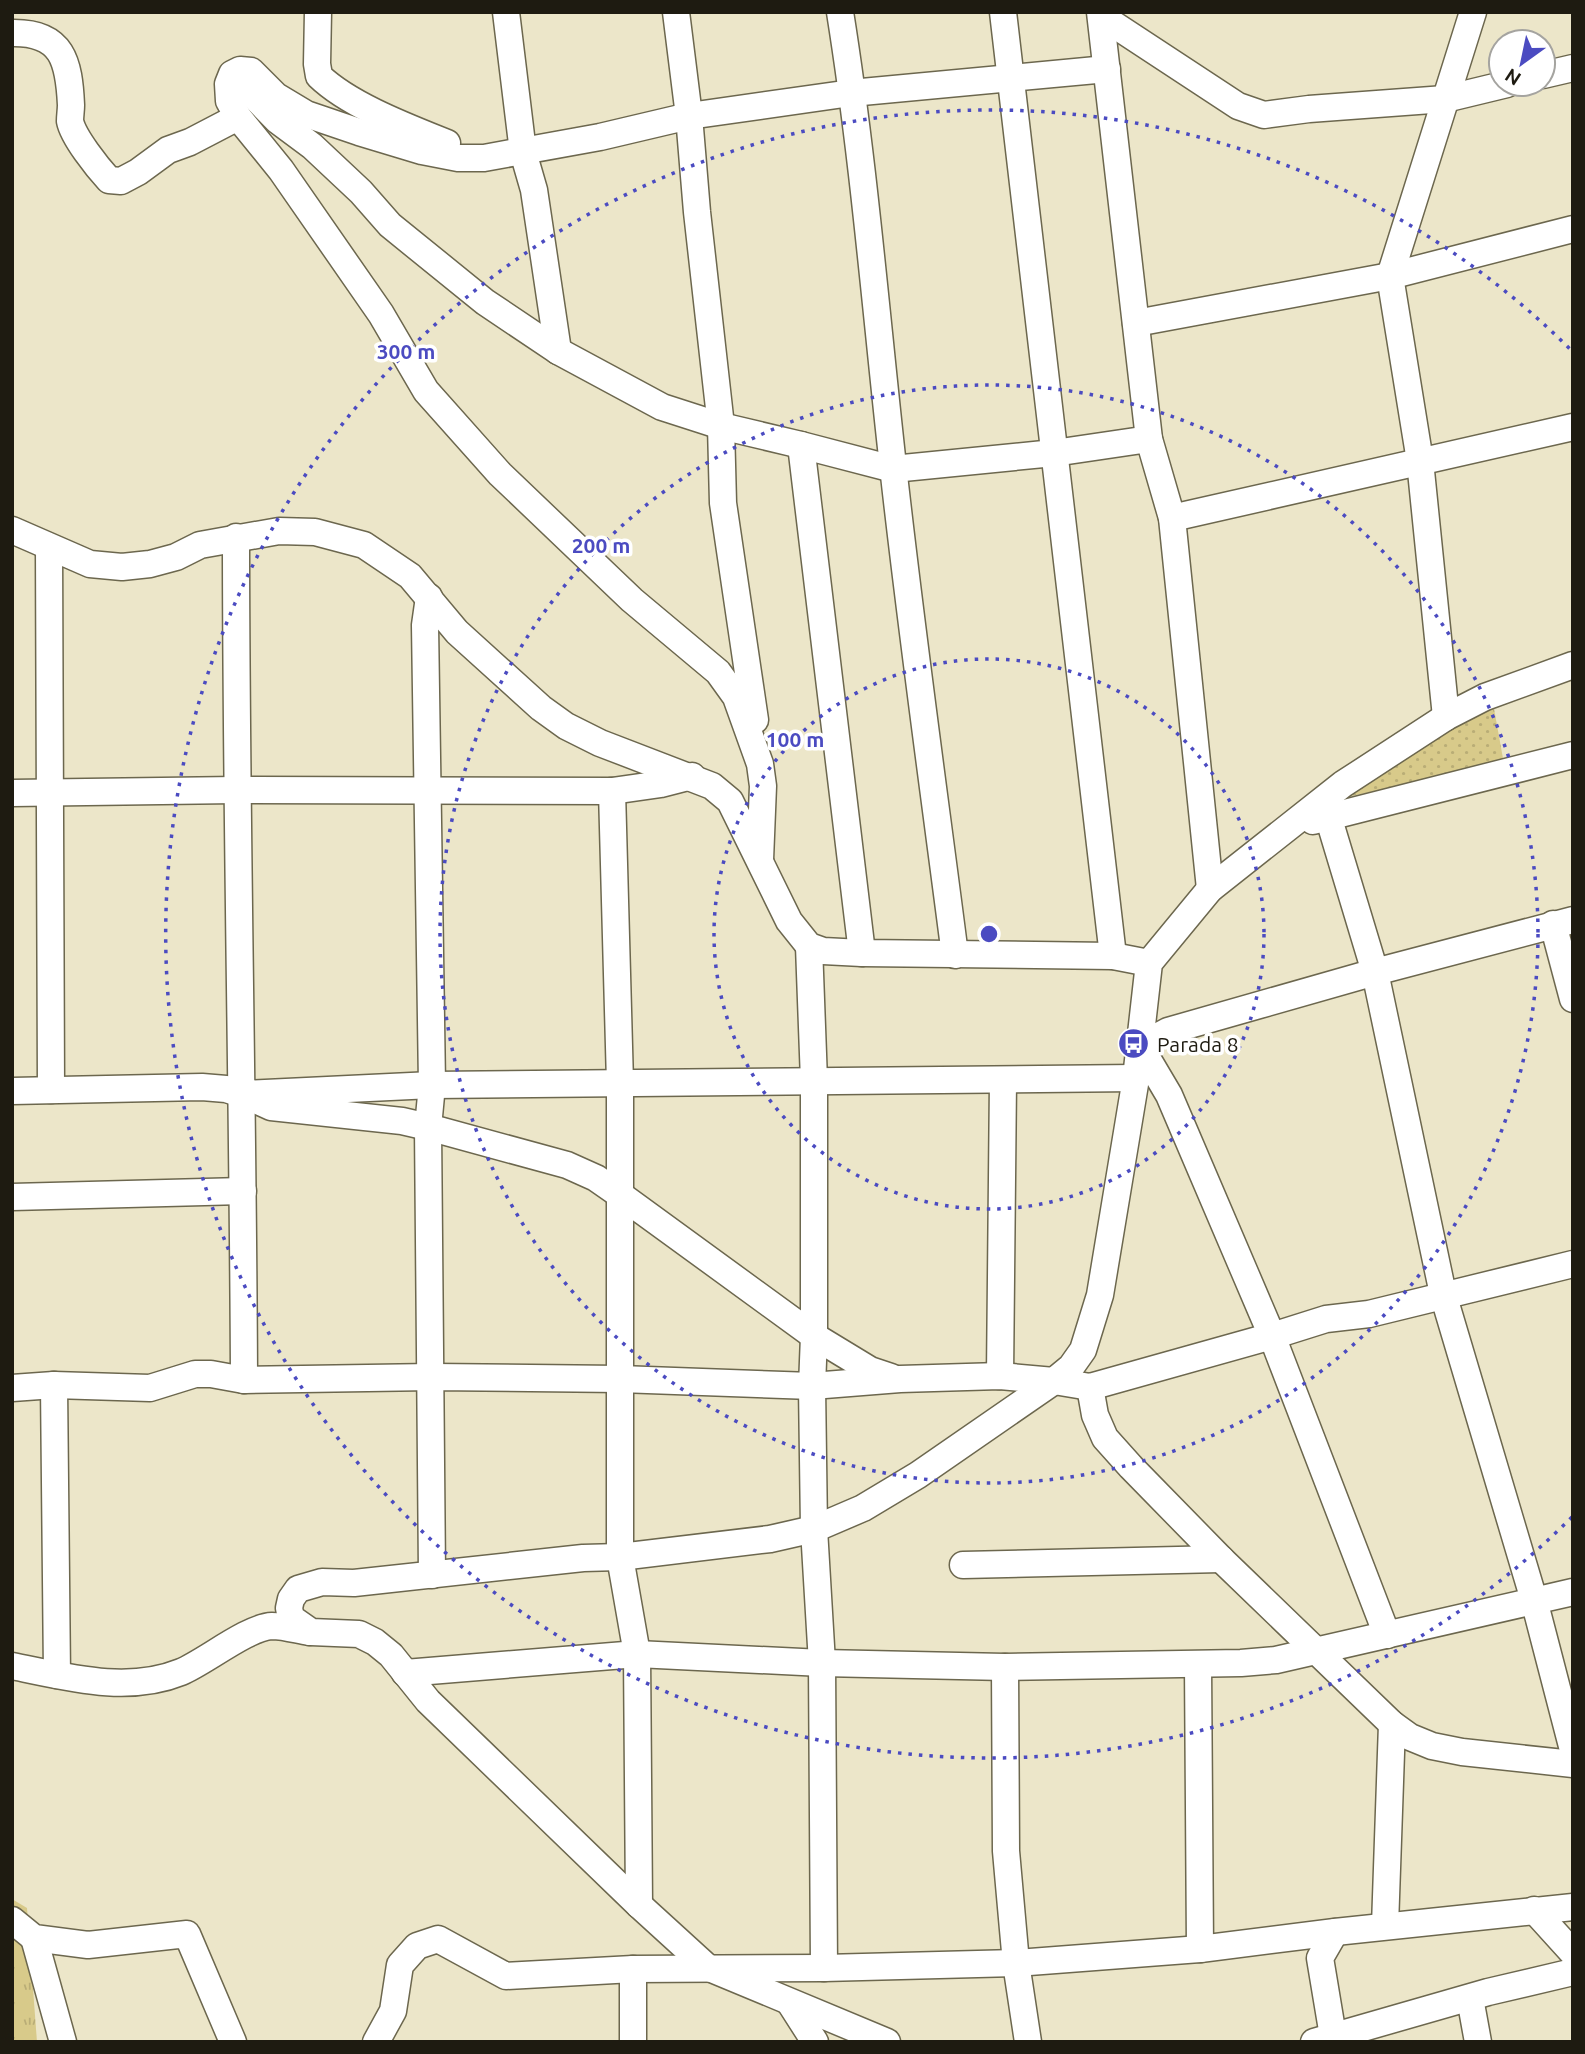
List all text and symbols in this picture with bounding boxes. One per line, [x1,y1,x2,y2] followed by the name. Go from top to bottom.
[1487,28,1557,98] north arrow
[1501,64,1525,90] text: N
[377,339,435,363] text: 300 m
[572,533,630,557] text: 200 m
[766,727,824,751] text: 100 m
[977,922,1001,946] centre of rings
[1117,1027,1151,1061] bus stop icon: Parada 8
[1157,1032,1239,1056] place label: Parada 8

